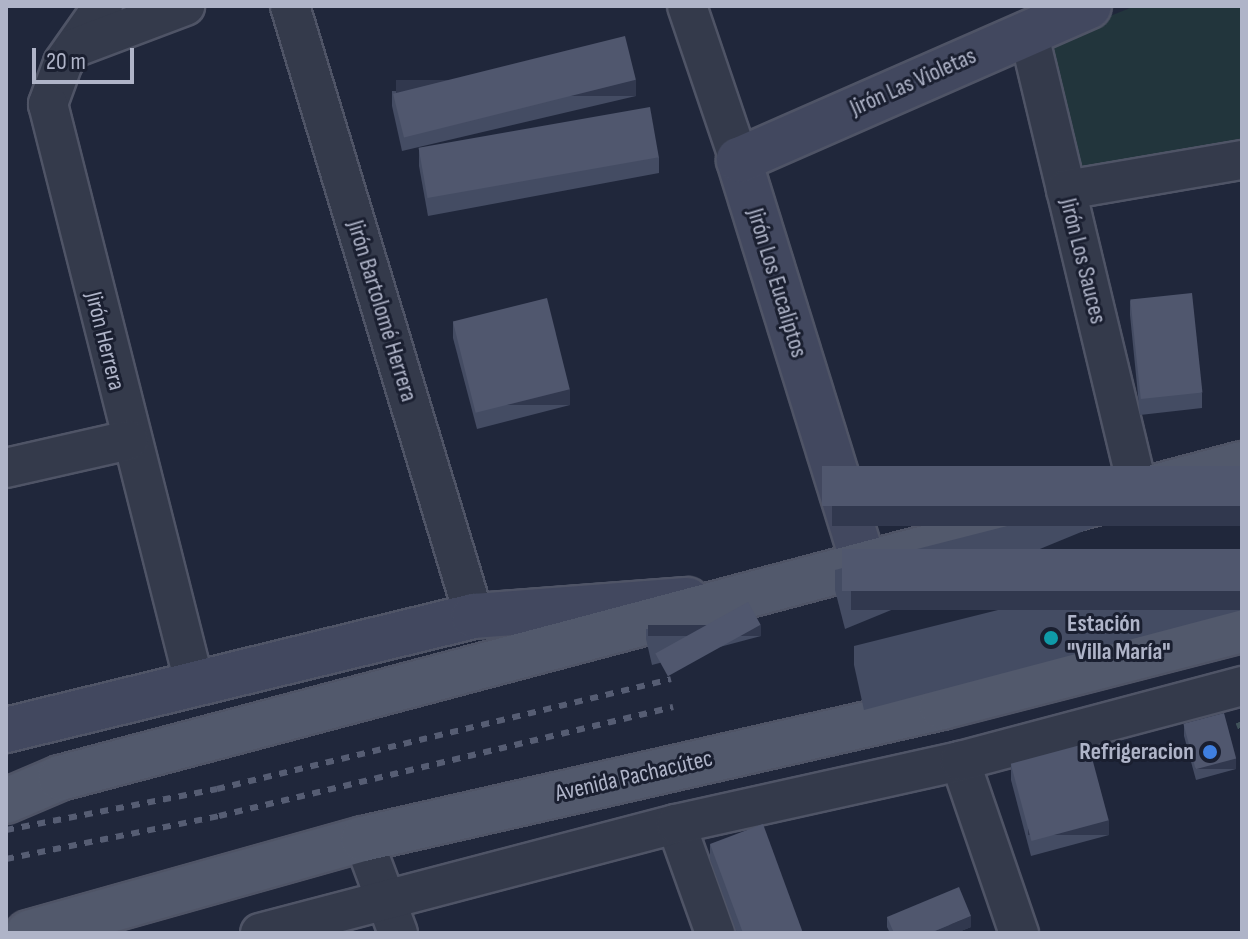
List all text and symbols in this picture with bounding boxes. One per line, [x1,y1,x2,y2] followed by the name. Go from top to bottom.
[36,32,138,82] scale bar
[846,41,980,123] street label: Jirón Las Violetas
[46,47,86,76] text: 20 m
[1054,195,1112,327] street label: Jirón Los Sauces
[741,205,813,361] street label: Jirón Los Eucaliptos
[341,217,423,405] street label: Jirón Bartolomé Herrera
[79,289,131,393] street label: Jirón Herrera
[1067,610,1171,666] place label: Estación "Villa María"
[1042,629,1060,647] marker: Estación "Villa María"
[1079,738,1194,766] place label: Refrigeracion
[1201,743,1219,761] marker: Refrigeracion
[552,744,716,808] street label: Avenida Pachacútec

